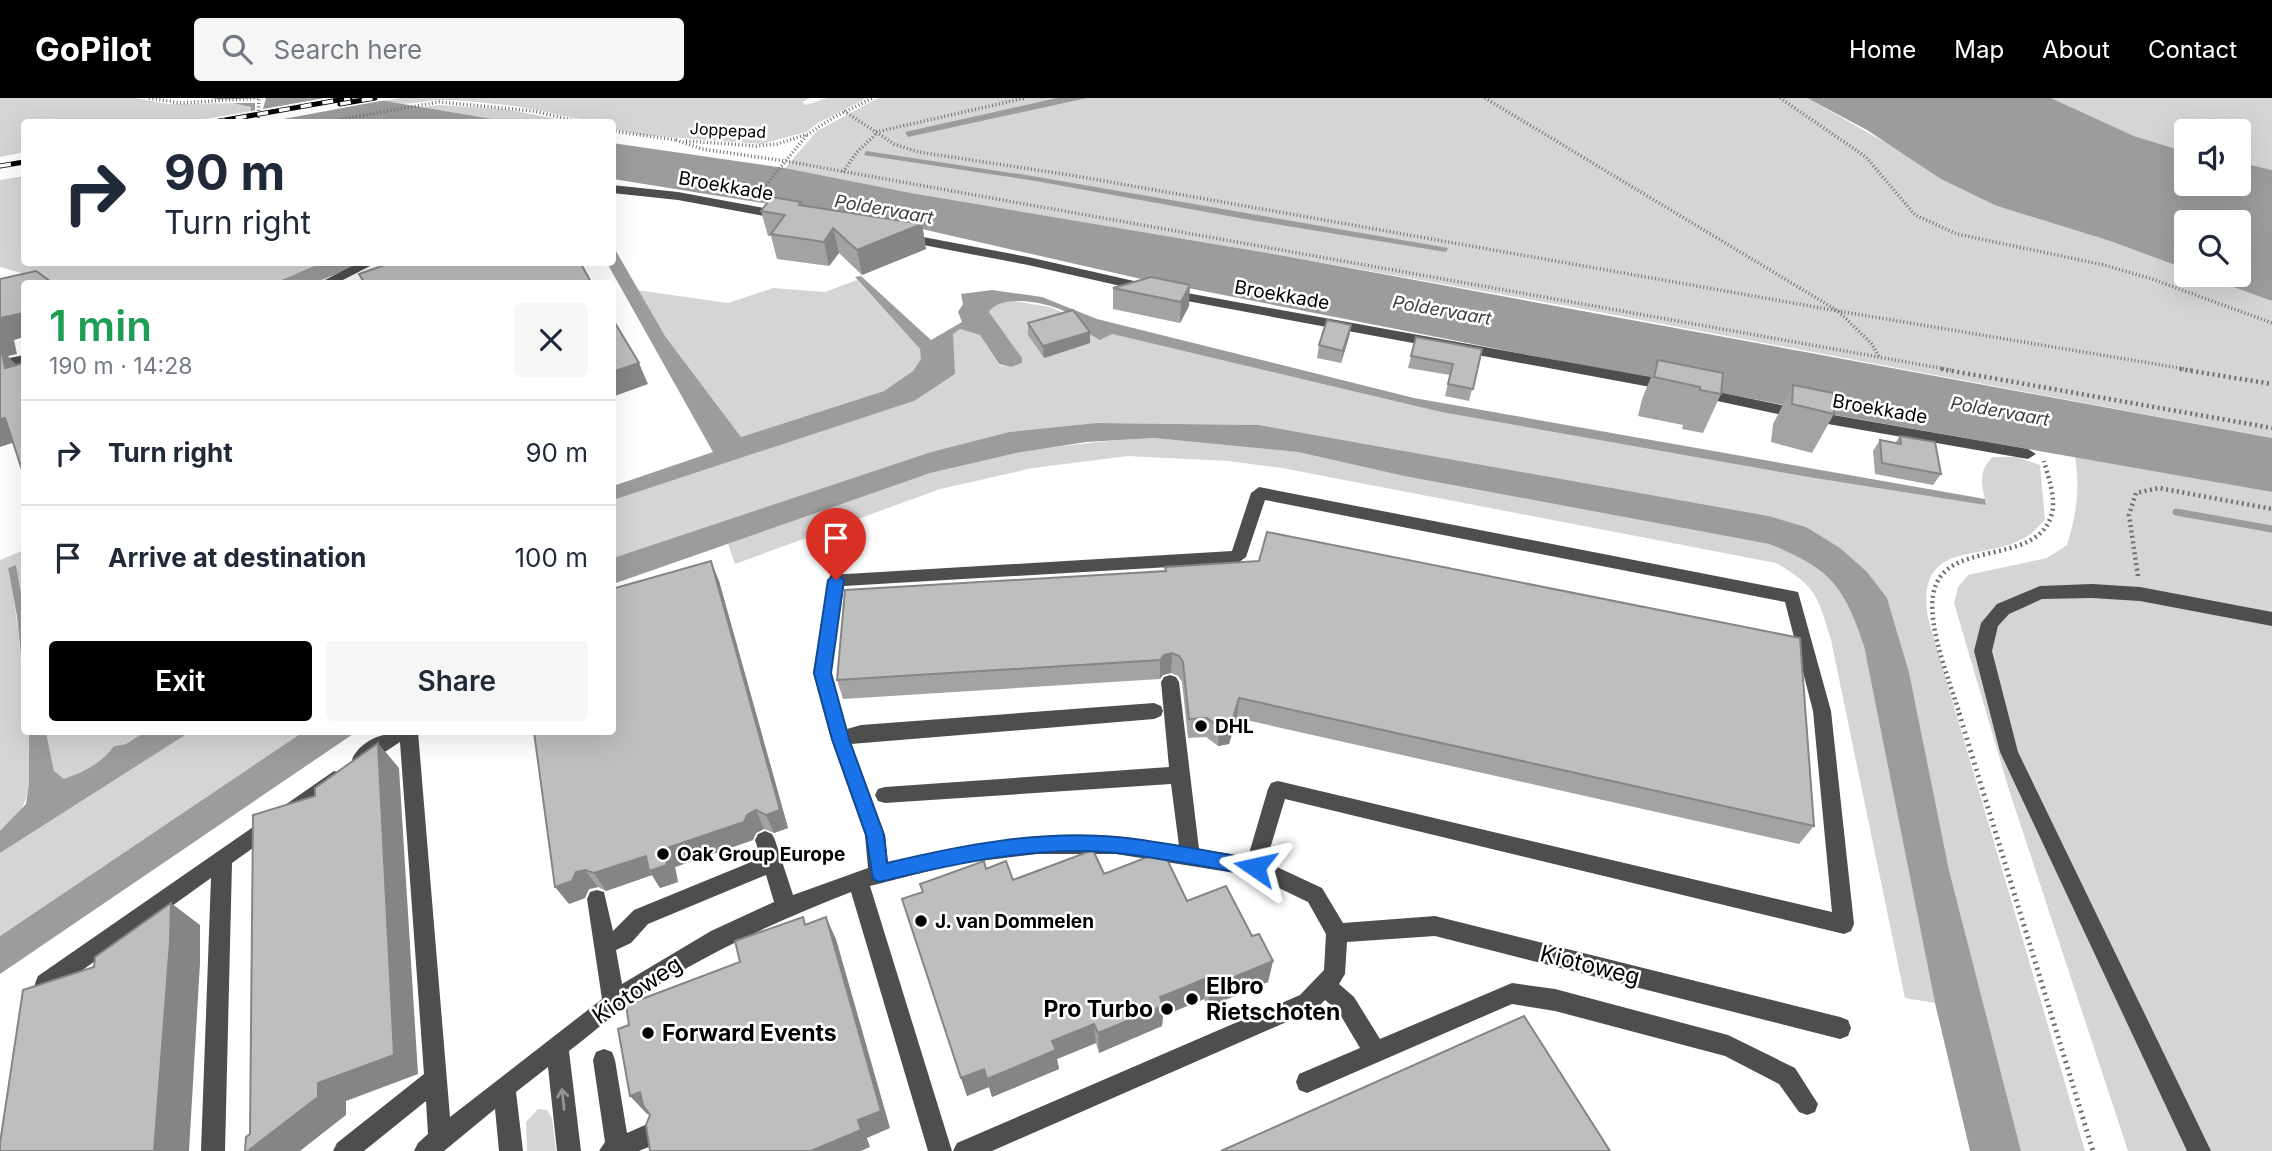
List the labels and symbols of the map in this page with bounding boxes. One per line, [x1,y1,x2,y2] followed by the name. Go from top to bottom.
[689,118,767,142] street label: Joppepad
[677,166,775,206] street label: Broekkade
[833,190,936,228] water label: Poldervaart
[1233,275,1331,315] street label: Broekkade
[1391,291,1494,329] water label: Poldervaart
[1831,389,1929,429] street label: Broekkade
[1949,392,2052,430] water label: Poldervaart
[806,508,866,580] pin
[1215,715,1254,738] place label: DHL
[1193,718,1209,734] marker: DHL
[1218,830,1292,904] position arrow
[677,843,845,866] place label: Oak Group Europe
[655,846,671,862] marker: Oak Group Europe
[935,910,1094,933] place label: J. van Dommelen
[913,913,929,929] marker: J. van Dommelen
[1537,939,1643,991] street label: Kiotoweg
[587,950,687,1030] street label: Kiotoweg
[1206,972,1340,1026] place label: Elbro Rietschoten
[1184,991,1200,1007] marker: Elbro Rietschoten
[1043,995,1153,1023] place label: Pro Turbo
[1159,1001,1175,1017] marker: Pro Turbo
[662,1019,837,1047] place label: Forward Events
[640,1025,656,1041] marker: Forward Events
[556,1088,569,1111] one-way arrow

